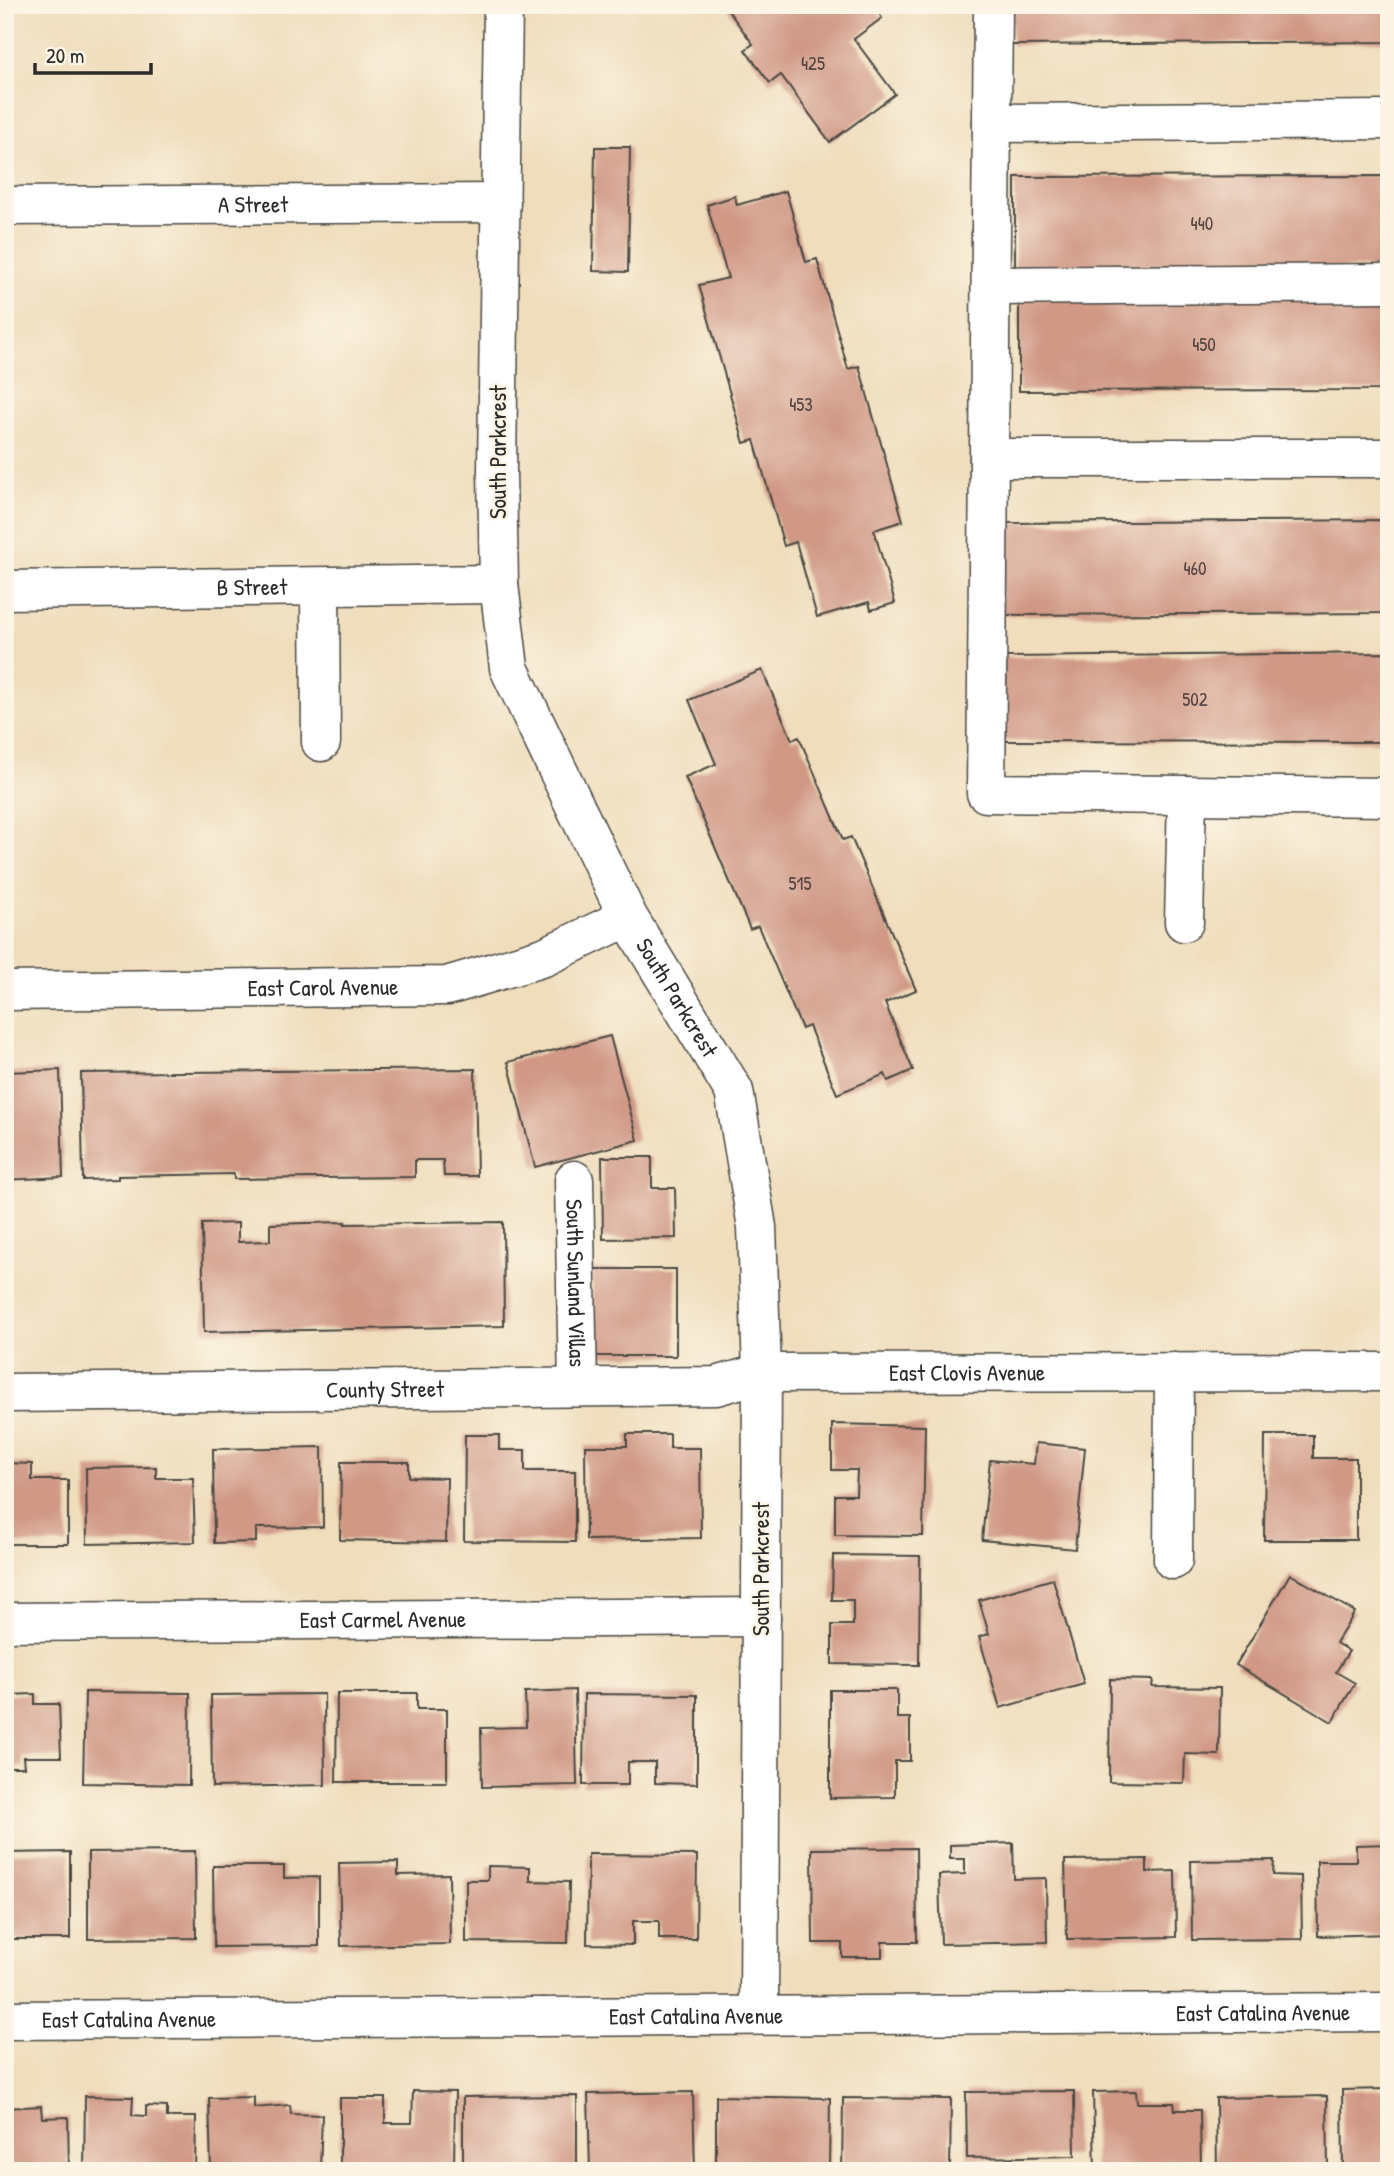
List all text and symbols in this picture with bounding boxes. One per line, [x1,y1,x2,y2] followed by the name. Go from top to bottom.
[35,32,150,76] scale bar
[46,41,84,70] text: 20 m
[801,50,825,76] house number: 425
[218,188,289,220] street label: A Street
[1191,210,1213,236] house number: 440
[1192,331,1216,357] house number: 450
[482,384,513,519] street label: South Parkcrest
[789,391,813,417] house number: 453
[1183,555,1207,581] house number: 460
[217,571,289,602] street label: B Street
[1182,686,1208,712] house number: 502
[789,870,811,896] house number: 515
[629,932,726,1064] street label: South Parkcrest
[247,971,399,1003] street label: East Carol Avenue
[559,1199,594,1367] street label: South Sunland Villas
[889,1357,1045,1388] street label: East Clovis Avenue
[326,1373,445,1405] street label: County Street
[745,1501,776,1636] street label: South Parkcrest
[300,1603,466,1635] street label: East Carmel Avenue
[1176,1996,1350,2028] street label: East Catalina Avenue
[609,2000,783,2032] street label: East Catalina Avenue
[42,2003,216,2035] street label: East Catalina Avenue

